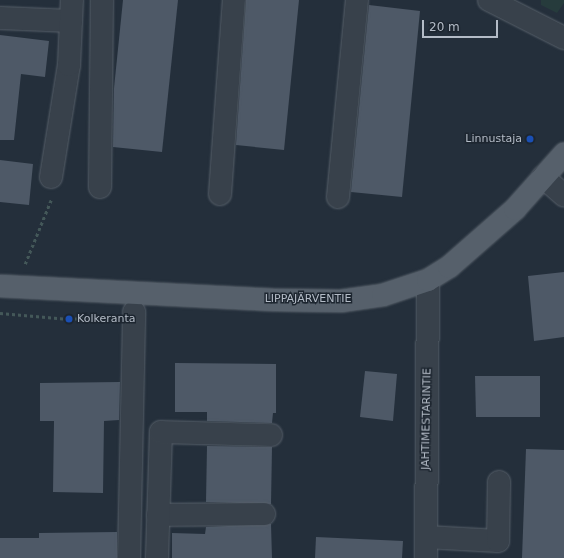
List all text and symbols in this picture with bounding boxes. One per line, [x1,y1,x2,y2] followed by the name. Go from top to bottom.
[424,12,500,38] scale bar
[429,20,460,34] text: 20 m
[465,132,522,146] place label: Linnustaja
[525,134,535,144] marker: Linnustaja
[265,292,351,306] street label: LIPPAJÄRVENTIE
[77,312,135,326] place label: Kolkeranta
[64,314,74,324] marker: Kolkeranta
[420,368,434,470] street label: JAHTIMESTARINTIE

